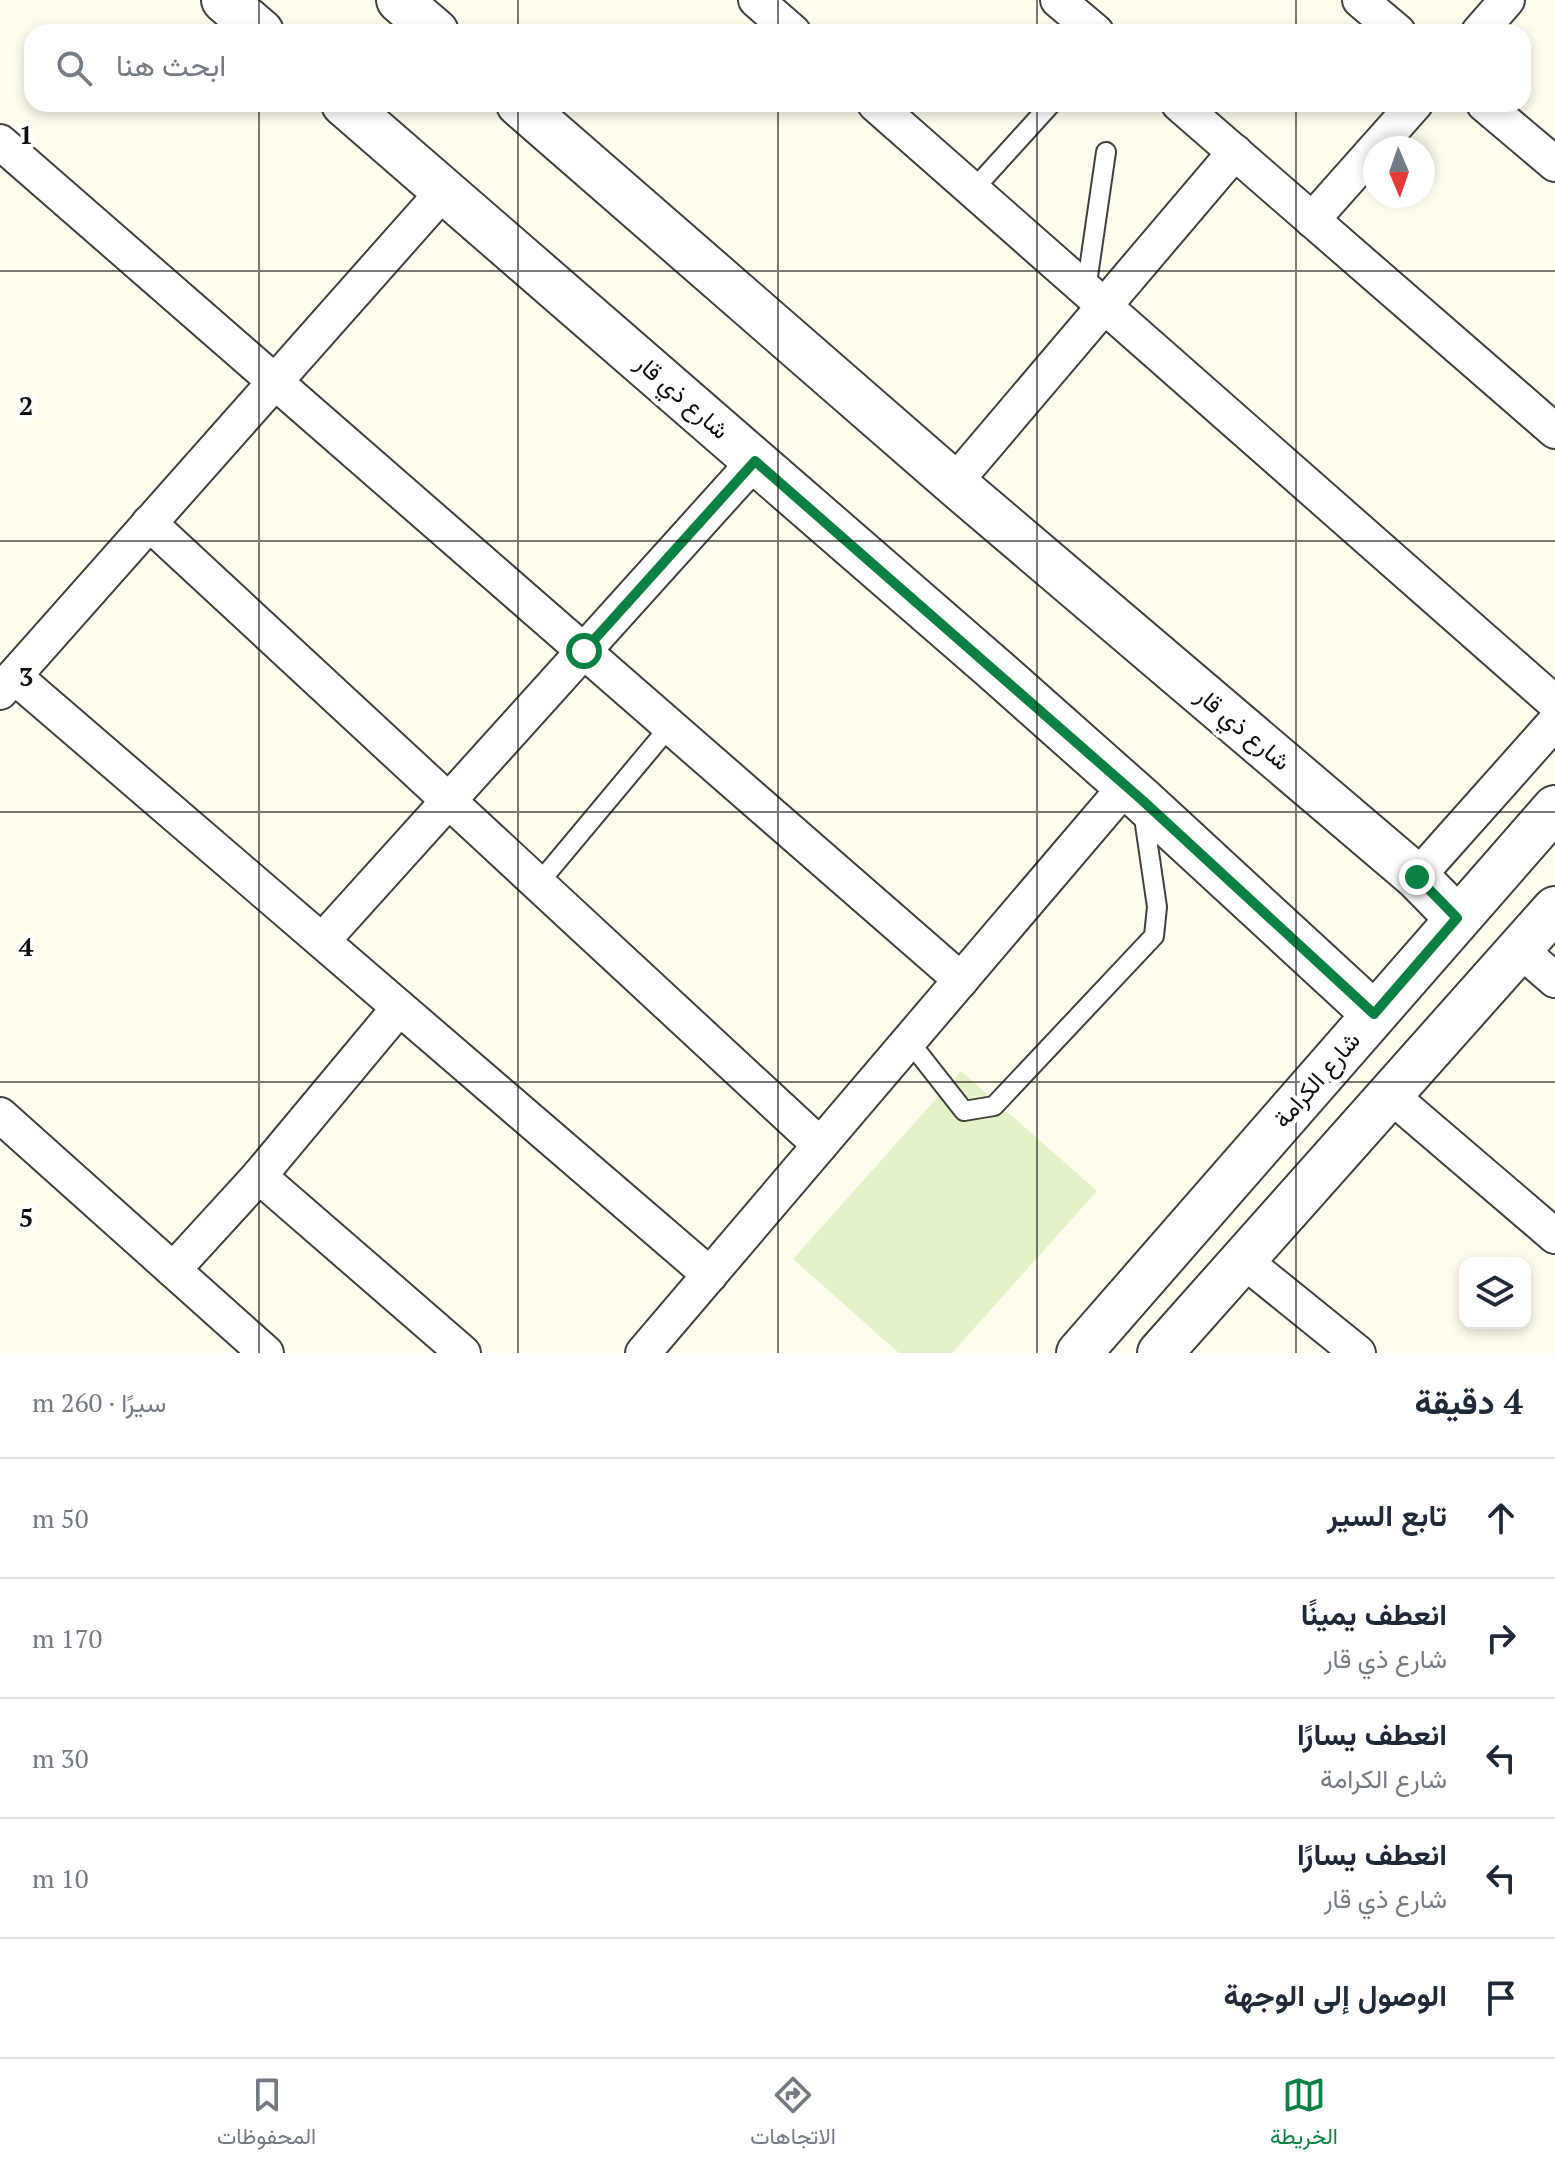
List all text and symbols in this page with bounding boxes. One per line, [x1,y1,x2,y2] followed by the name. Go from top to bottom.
[24,24,1531,112] search box
[116,45,226,85] text: ابحث هنا
[52,46,96,90] icon: search
[19,117,33,151] text: 1
[1363,136,1435,208] north arrow
[626,346,736,449] street label: شارع ذي قار
[19,388,33,422] text: 2
[566,633,602,669] route start
[19,659,33,693] text: 3
[1186,679,1298,780] street label: شارع ذي قار
[1399,859,1435,895] route end
[19,929,34,963] text: 4
[1266,1025,1368,1135] street label: شارع الكرامة
[19,1200,33,1234] text: 5
[1459,1257,1531,1329] map controls
[1459,1257,1531,1329] button: layers
[1414,1379,1523,1424] text: 4 دقيقة
[32,1385,166,1419] text: سيرًا · 260 m
[1327,1495,1447,1535] text: تابع السير
[1479,1496,1523,1540] icon: ahead
[32,1501,89,1535] text: 50 m
[1301,1594,1447,1634] text: انعطف يمينًا
[1479,1616,1523,1660] icon: right
[32,1621,102,1655] text: 170 m
[1324,1641,1447,1675] text: شارع ذي قار
[1297,1714,1447,1754] text: انعطف يسارًا
[1479,1736,1523,1780] icon: left
[32,1741,89,1775] text: 30 m
[1320,1761,1447,1795] text: شارع الكرامة
[1297,1834,1447,1874] text: انعطف يسارًا
[1479,1856,1523,1900] icon: left
[32,1861,89,1895] text: 10 m
[1324,1881,1447,1915] text: شارع ذي قار
[1223,1975,1447,2015] text: الوصول إلى الوجهة
[1479,1976,1523,2020] icon: arrive
[217,2073,316,2156] tab: المحفوظات
[750,2073,836,2156] tab: الاتجاهات
[1270,2073,1338,2156] tab: الخريطة

